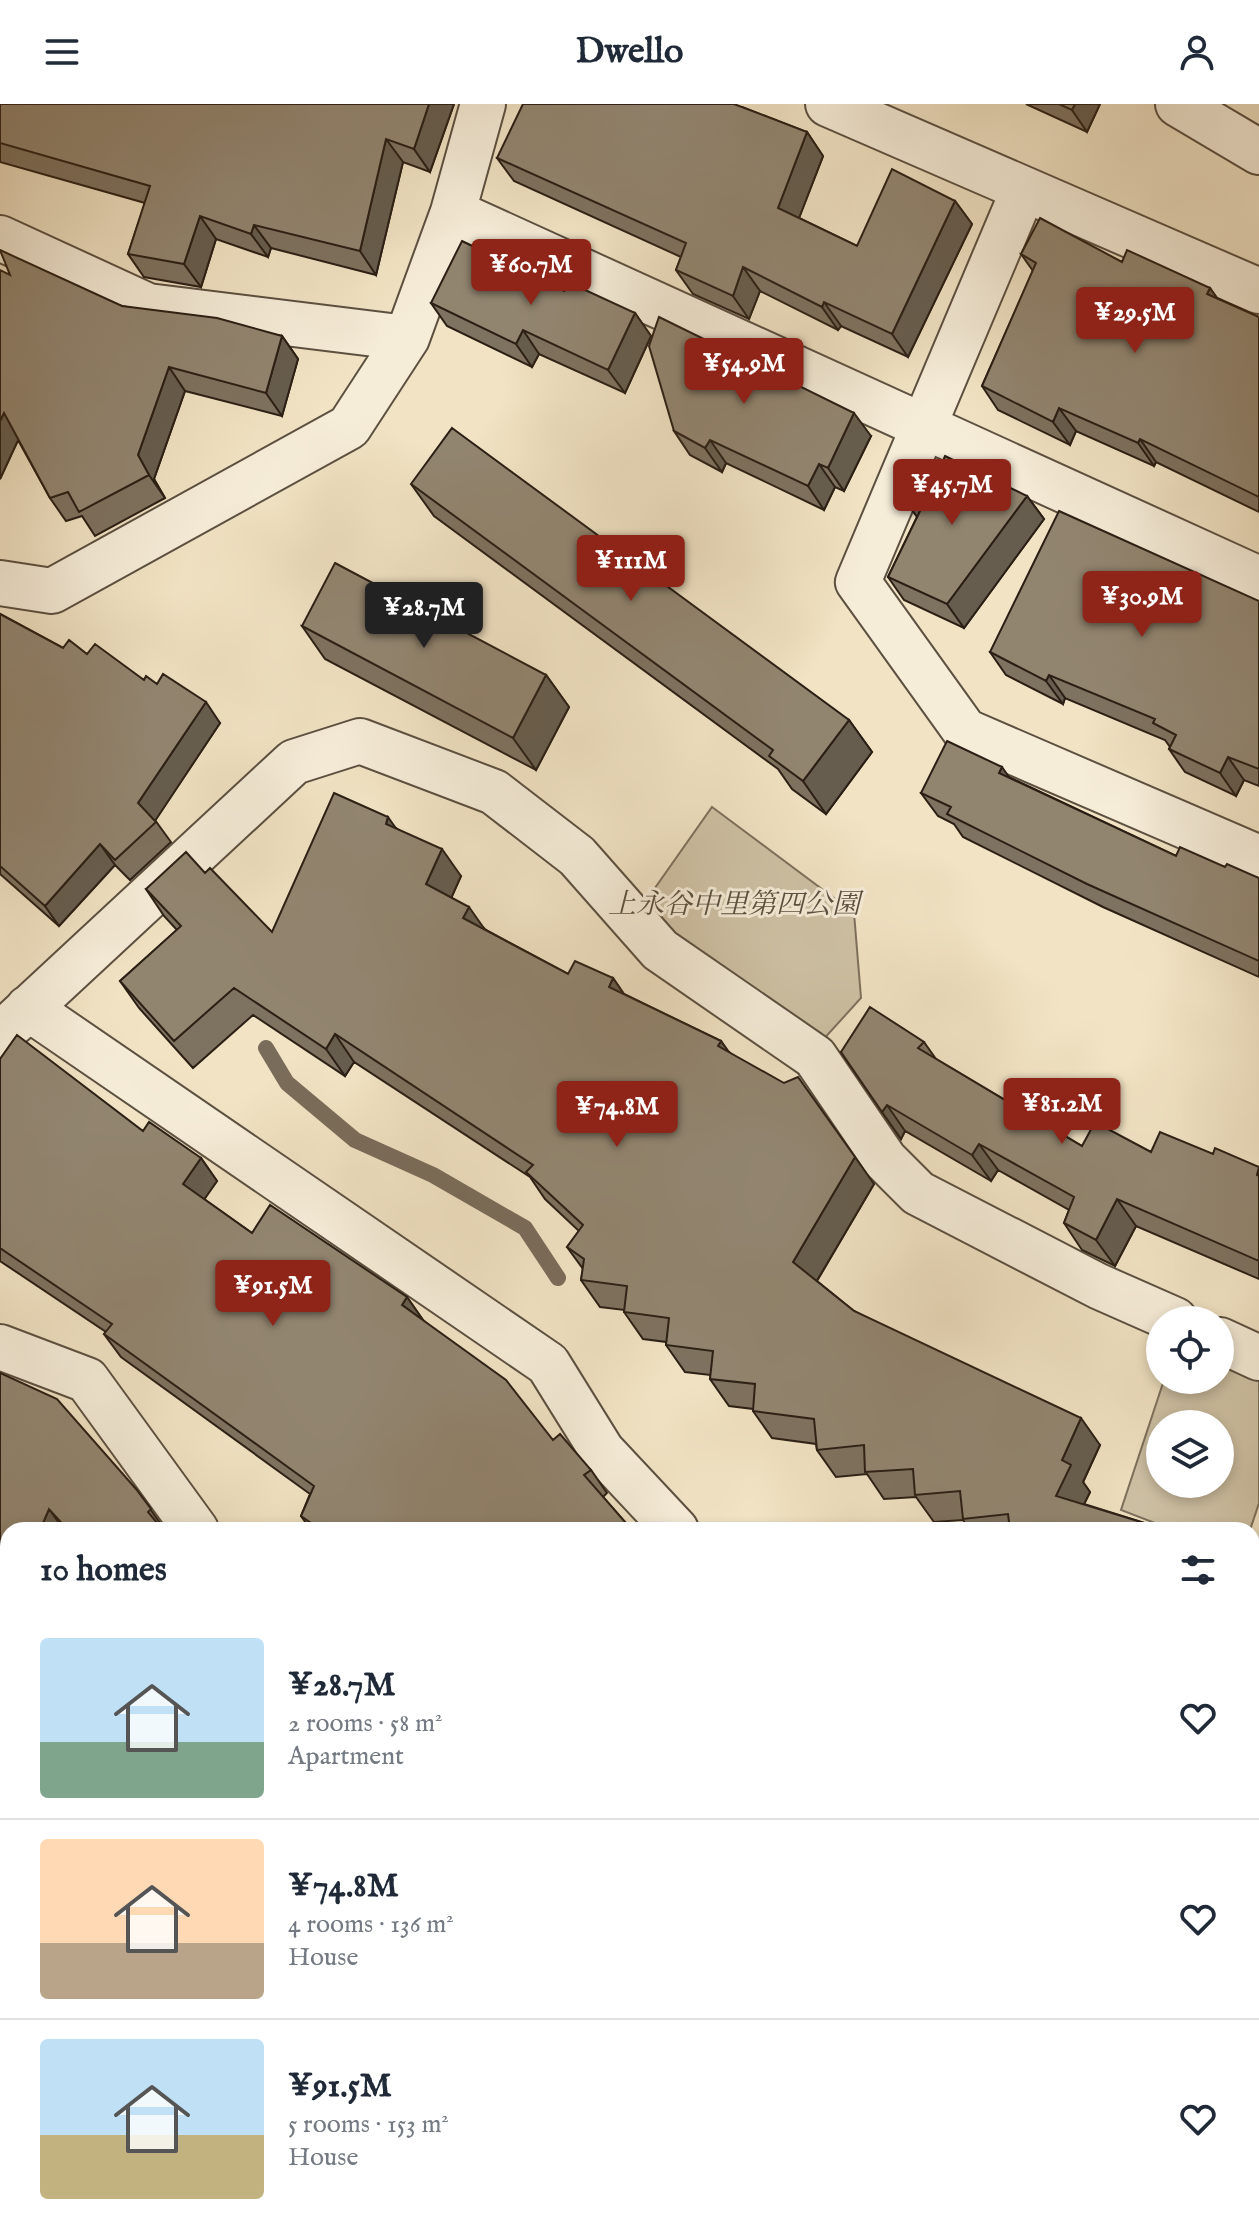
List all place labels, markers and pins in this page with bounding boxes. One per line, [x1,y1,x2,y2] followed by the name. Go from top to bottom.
[466,239,596,307] pin: ¥60.7M
[1070,287,1200,355] pin: ¥29.5M
[679,338,809,406] pin: ¥54.9M
[887,459,1017,527] pin: ¥45.7M
[575,535,687,603] pin: ¥111M
[1077,571,1207,639] pin: ¥30.9M
[359,582,489,650] pin: ¥28.7M
[997,1078,1127,1146] pin: ¥81.2M
[552,1081,682,1149] pin: ¥74.8M
[208,1260,338,1328] pin: ¥91.5M

